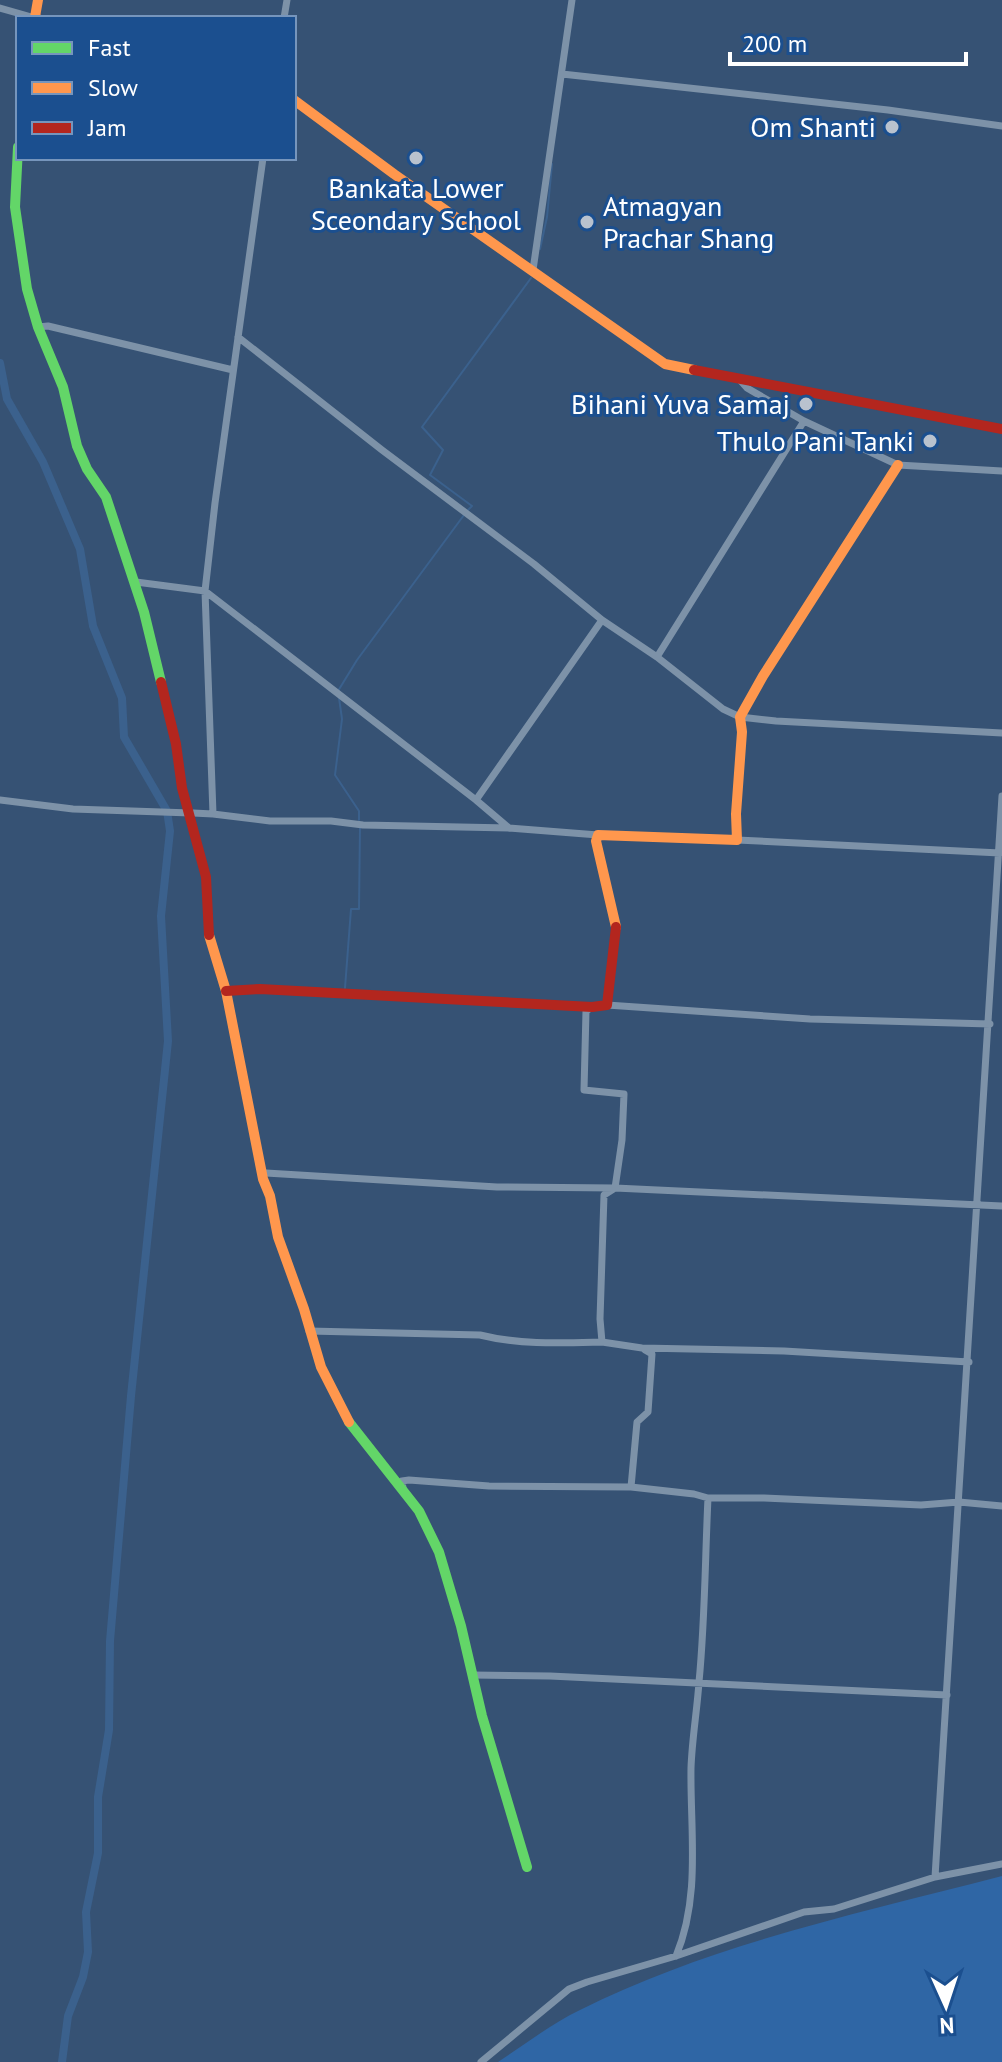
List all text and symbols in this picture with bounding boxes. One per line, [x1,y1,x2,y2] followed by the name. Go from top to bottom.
[16,16,296,160] legend
[730,16,966,66] scale bar
[742,28,807,59] text: 200 m
[88,32,131,63] text: Fast
[88,72,138,103] text: Slow
[750,108,876,145] place label: Om Shanti
[87,112,126,143] text: Jam
[883,118,901,136] marker: Om Shanti
[407,149,425,167] marker: Bankata Lower Sceondary School
[311,169,521,238] place label: Bankata Lower Sceondary School
[603,187,774,256] place label: Atmagyan Prachar Shang
[578,213,596,231] marker: Atmagyan Prachar Shang
[571,385,790,422] place label: Bihani Yuva Samaj
[797,395,815,413] marker: Bihani Yuva Samaj
[717,422,914,459] place label: Thulo Pani Tanki
[921,432,939,450] marker: Thulo Pani Tanki
[906,1966,986,2046] north arrow
[939,2012,955,2040] text: N

